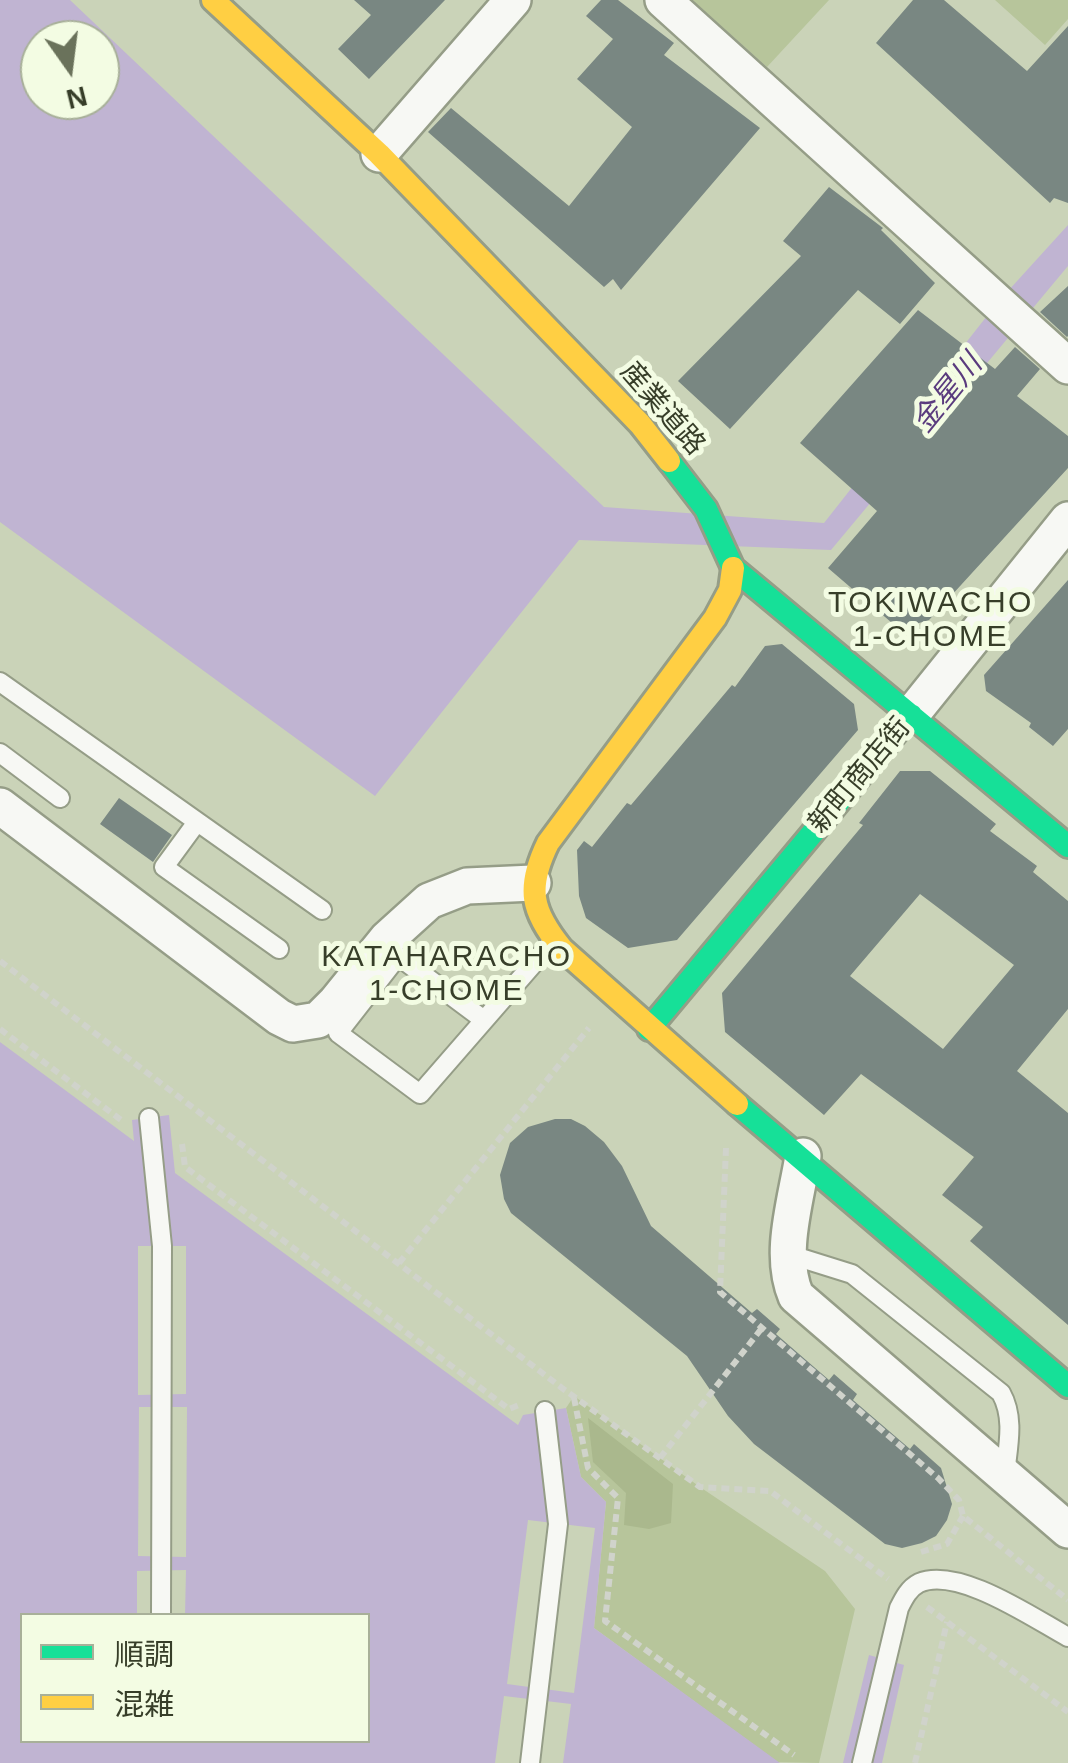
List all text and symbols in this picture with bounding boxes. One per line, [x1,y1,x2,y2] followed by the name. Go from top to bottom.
[20,20,120,120] north arrow
[63,80,90,115] text: N
[906,348,990,440] water label: 金星川
[613,356,711,462] street label: 産業道路
[828,586,1034,656] district label: TOKIWACHO 1-CHOME
[802,712,918,840] street label: 新町商店街
[321,940,573,1010] district label: KATAHARACHO 1-CHOME
[20,1613,370,1743] legend
[114,1638,174,1671] text: 順調
[114,1688,174,1721] text: 混雑

